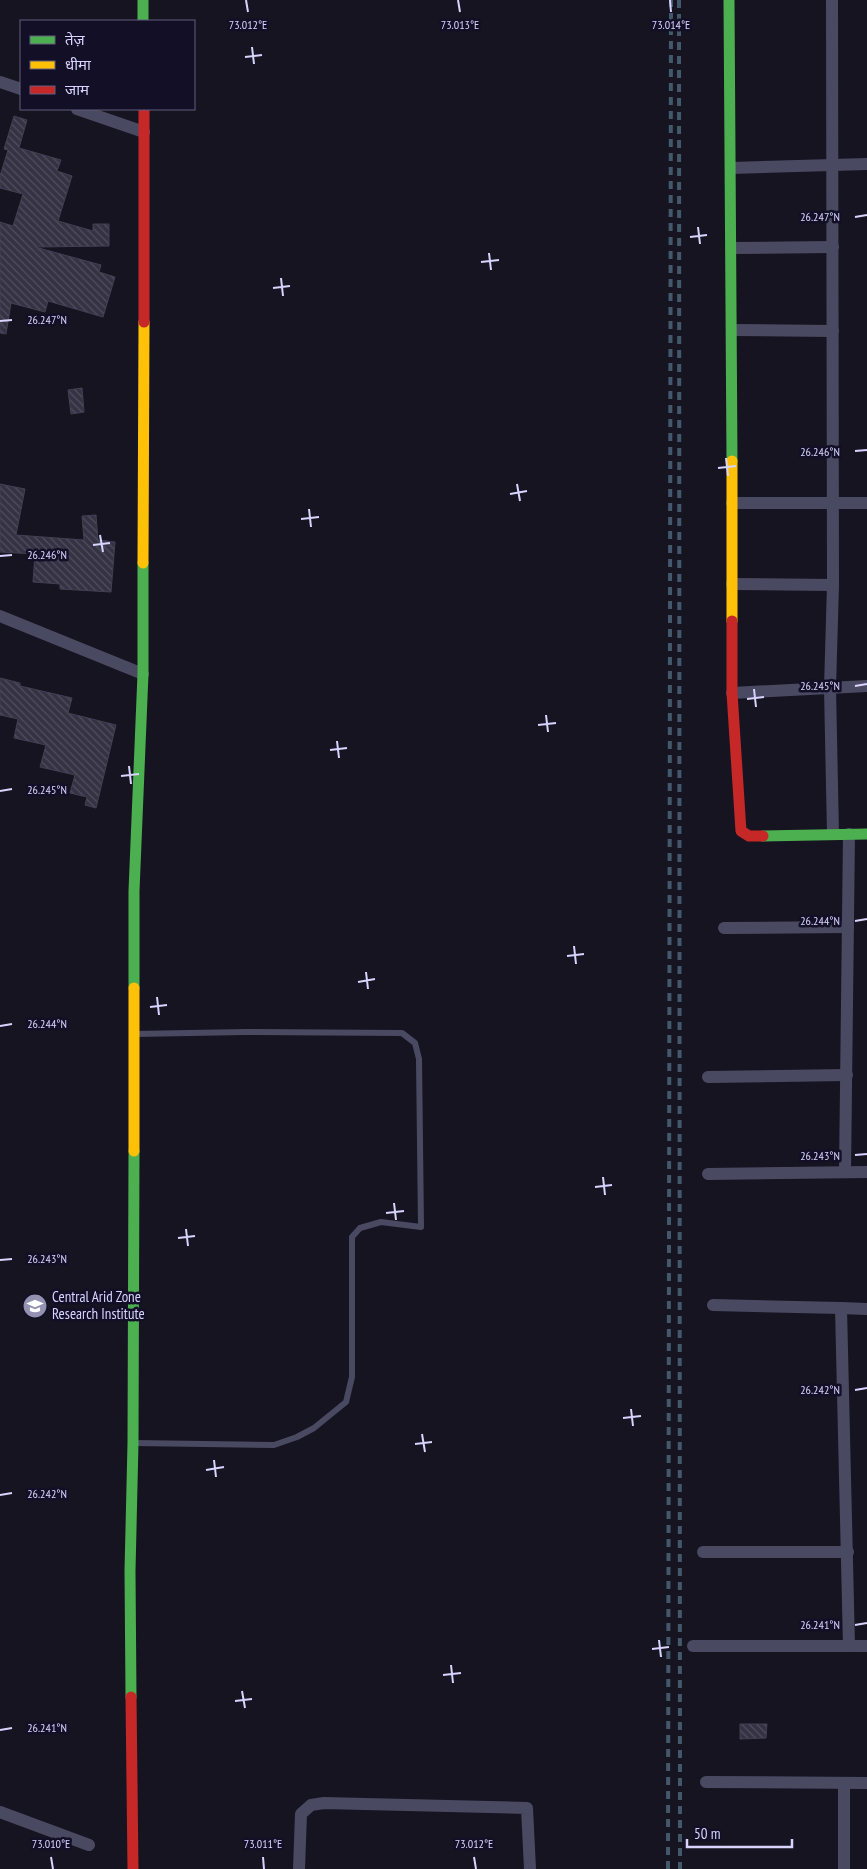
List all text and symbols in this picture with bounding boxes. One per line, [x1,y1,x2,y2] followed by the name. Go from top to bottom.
[229,17,267,32] text: 73.012°E
[441,17,479,32] text: 73.013°E
[652,17,690,32] text: 73.014°E
[20,20,195,110] legend
[65,30,86,49] text: तेज़
[65,55,92,74] text: धीमा
[65,80,90,99] text: जाम
[800,209,840,224] text: 26.247°N
[27,312,67,327] text: 26.247°N
[800,444,840,459] text: 26.246°N
[27,547,67,562] text: 26.246°N
[800,678,840,693] text: 26.245°N
[27,782,67,797] text: 26.245°N
[800,913,840,928] text: 26.244°N
[27,1016,67,1031] text: 26.244°N
[800,1148,840,1163] text: 26.243°N
[27,1251,67,1266] text: 26.243°N
[52,1287,145,1323] place label: Central Arid Zone Research Institute
[22,1293,48,1319] school or university icon: Central Arid Zone Research Institute
[800,1382,840,1397] text: 26.242°N
[27,1486,67,1501] text: 26.242°N
[800,1617,840,1632] text: 26.241°N
[27,1720,67,1735] text: 26.241°N
[687,1816,792,1848] scale bar
[694,1824,720,1843] text: 50 m
[32,1836,70,1851] text: 73.010°E
[244,1836,282,1851] text: 73.011°E
[455,1836,493,1851] text: 73.012°E

